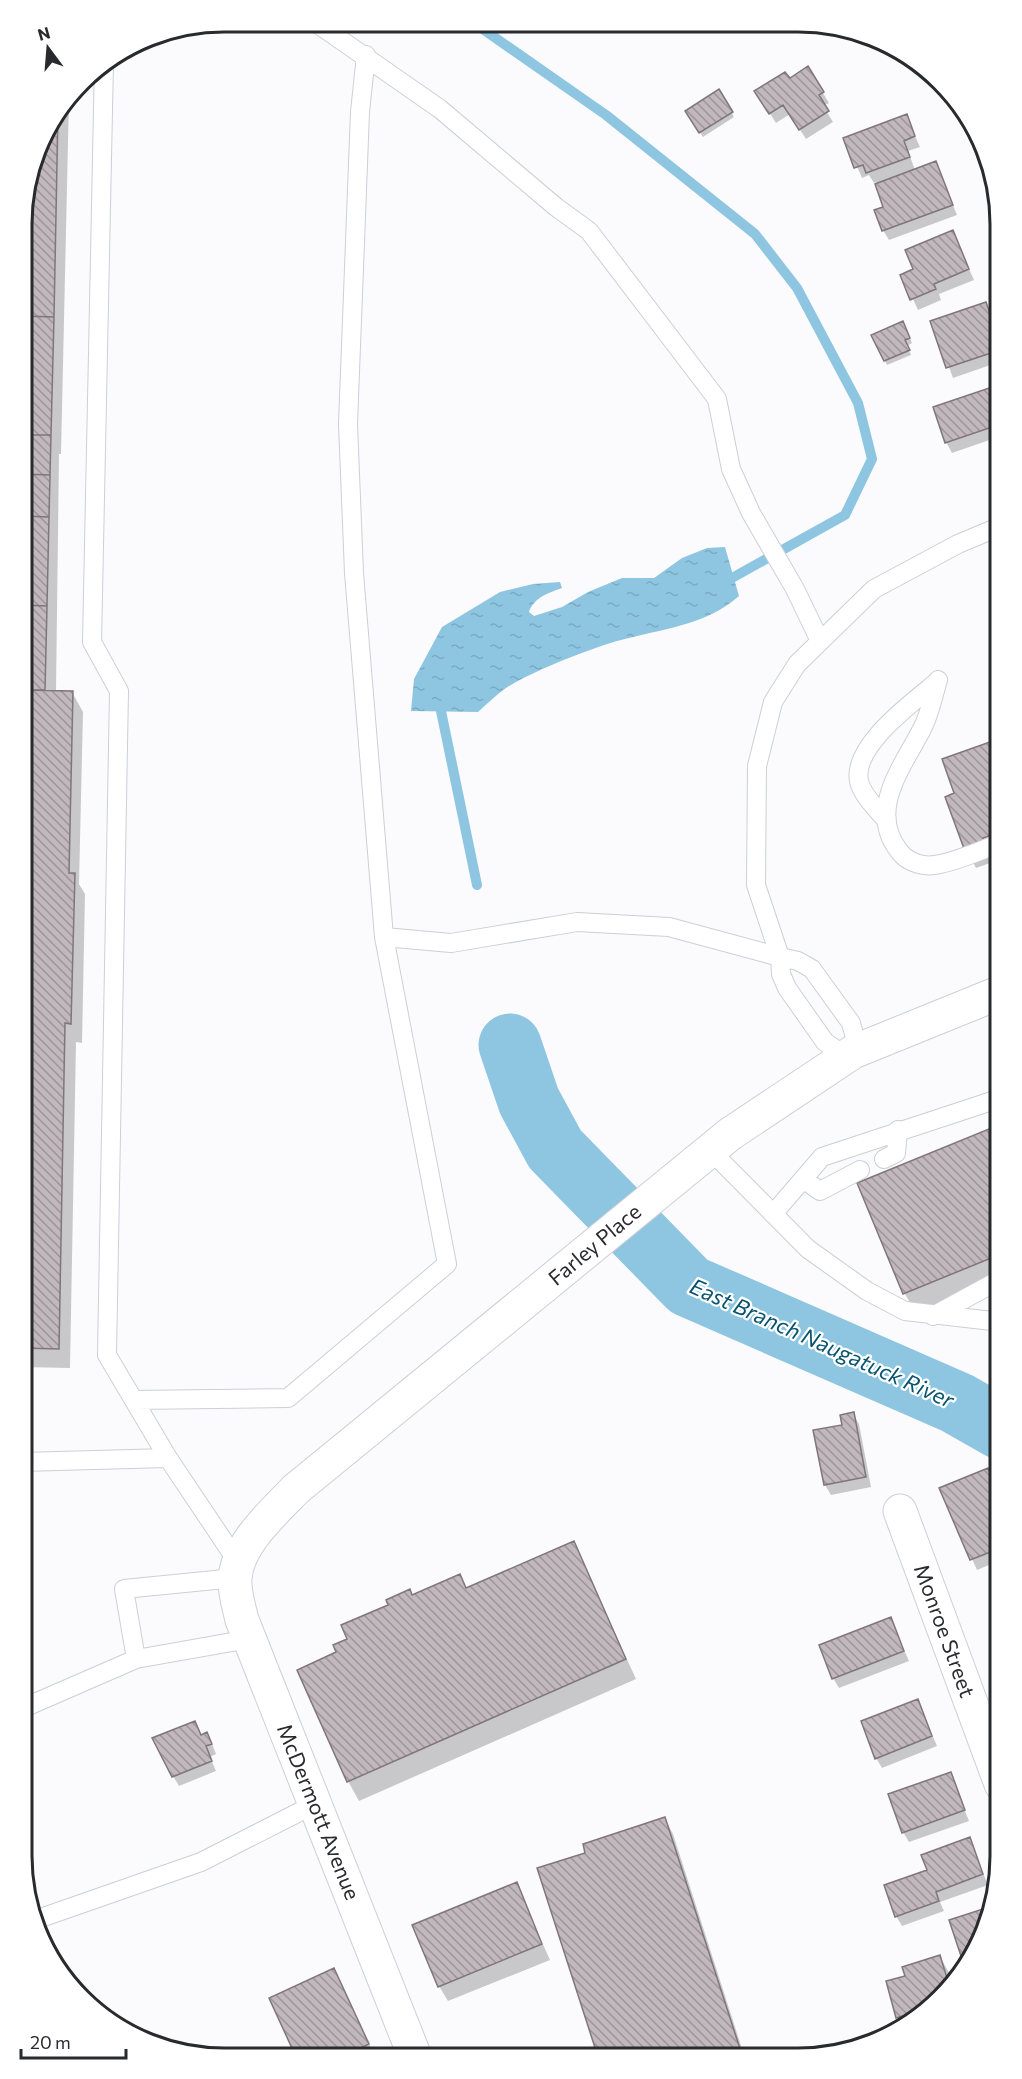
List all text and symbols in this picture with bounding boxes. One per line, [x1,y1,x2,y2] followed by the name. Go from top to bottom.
[18,18,78,78] north arrow
[35,22,52,44] text: N
[543,1198,645,1290] street label: Farley Place
[686,1272,960,1414] water label: East Branch Naugatuck River
[910,1561,981,1700] street label: Monroe Street
[273,1720,366,1903] street label: McDermott Avenue
[21,2022,126,2060] scale bar
[30,2031,71,2053] text: 20 m

